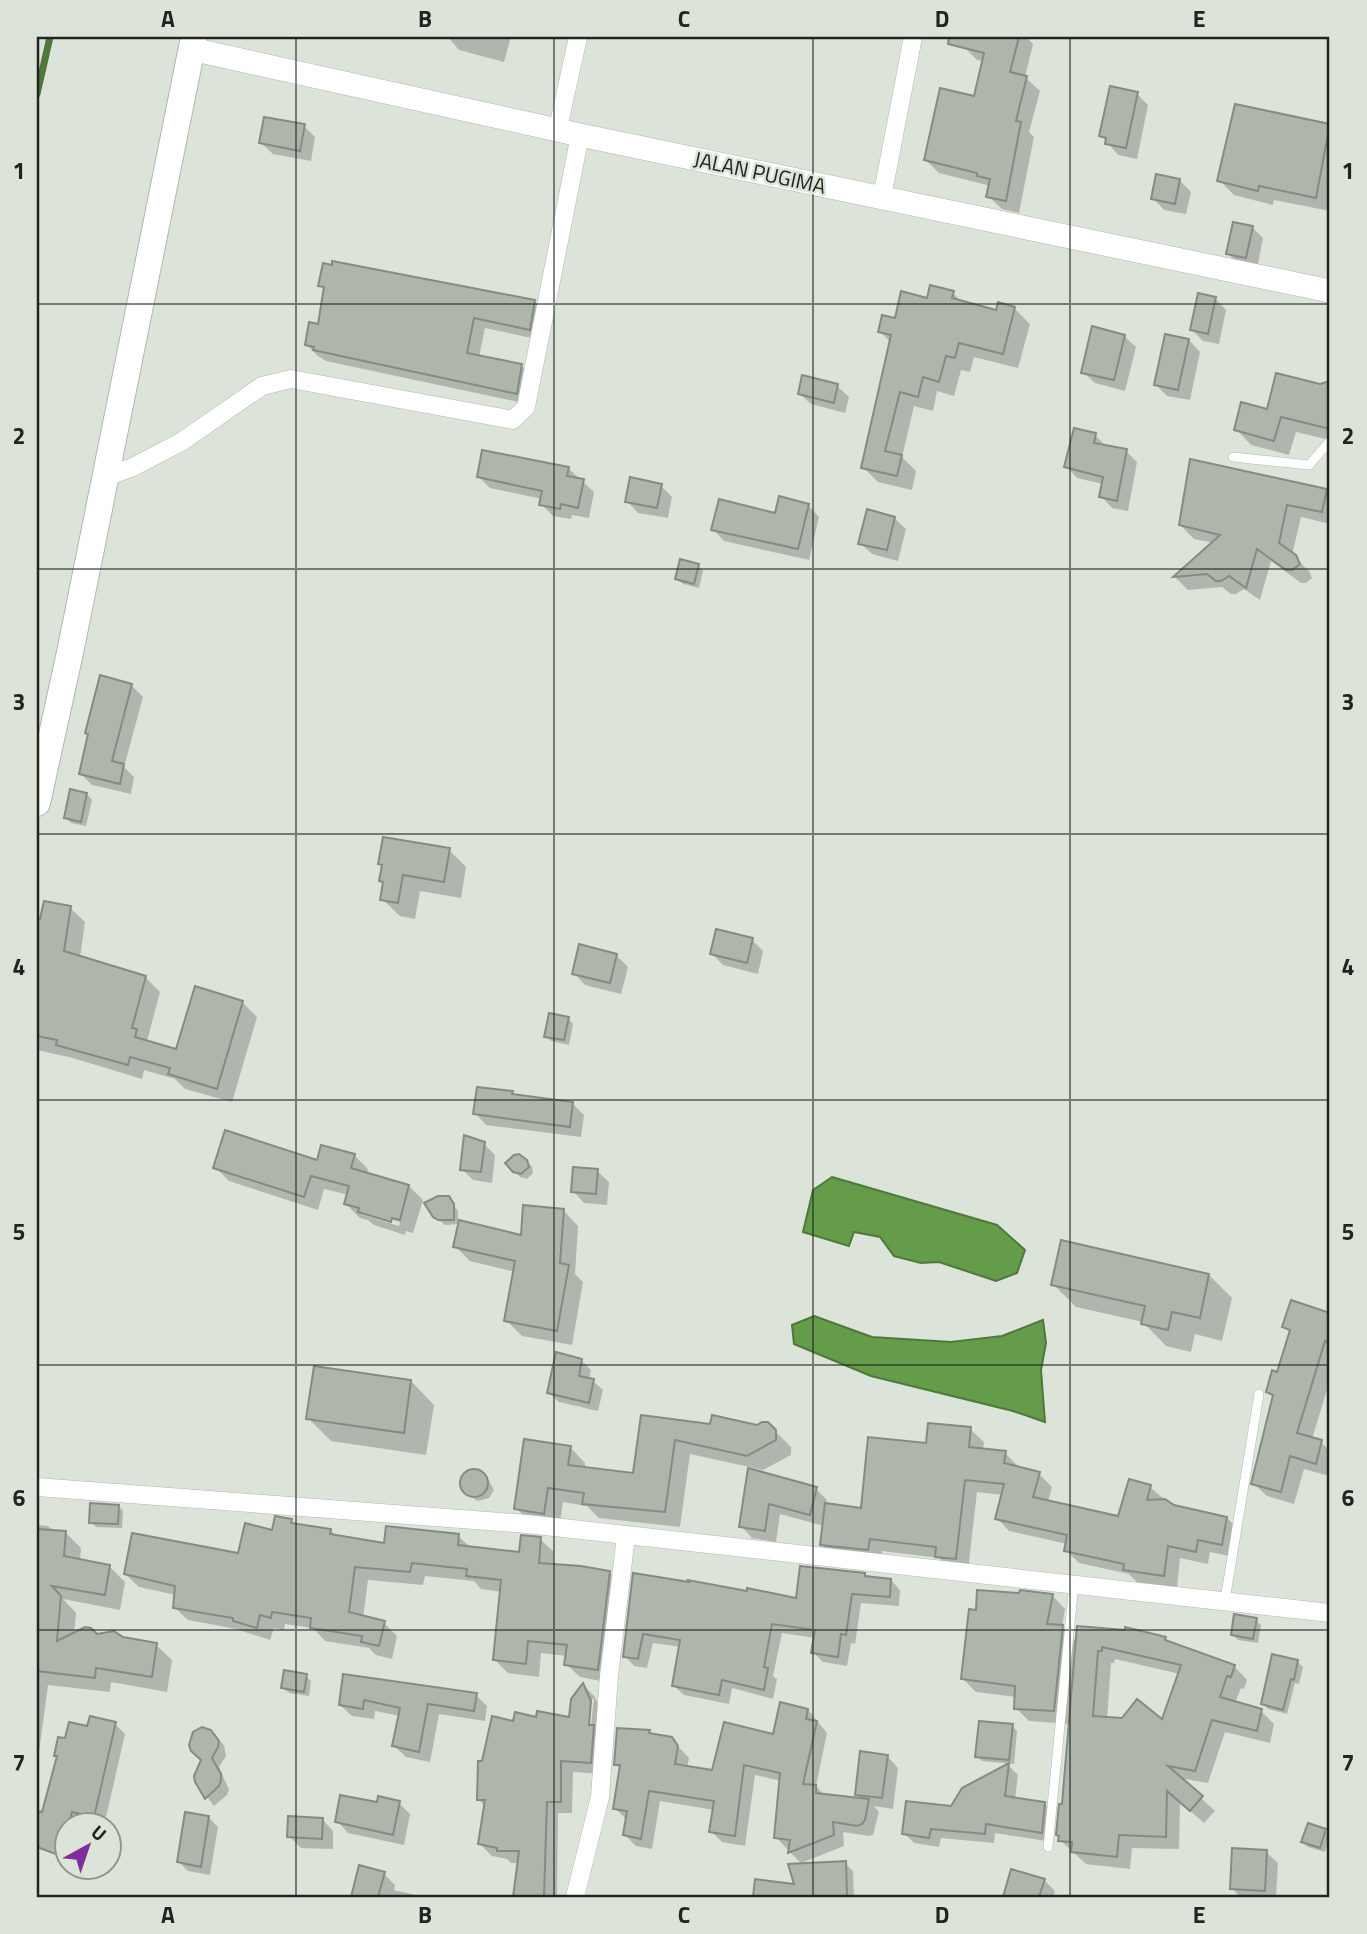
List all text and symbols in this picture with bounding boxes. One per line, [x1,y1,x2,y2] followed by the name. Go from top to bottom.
[161,1,175,36] text: A
[418,1,432,36] text: B
[678,1,690,36] text: C
[935,1,949,36] text: D
[1193,1,1205,36] text: E
[691,142,829,202] street label: JALAN PUGIMA
[13,153,25,188] text: 1
[1342,153,1354,188] text: 1
[13,418,25,453] text: 2
[1342,418,1354,453] text: 2
[13,684,25,719] text: 3
[1342,684,1354,719] text: 3
[13,949,25,984] text: 4
[1342,949,1354,984] text: 4
[13,1214,25,1249] text: 5
[1342,1214,1354,1249] text: 5
[13,1480,26,1515] text: 6
[1342,1480,1355,1515] text: 6
[13,1745,25,1780] text: 7
[1342,1745,1354,1780] text: 7
[52,1812,122,1882] north arrow
[85,1817,113,1848] text: U
[161,1897,175,1932] text: A
[418,1897,432,1932] text: B
[678,1897,690,1932] text: C
[935,1897,949,1932] text: D
[1193,1897,1205,1932] text: E

